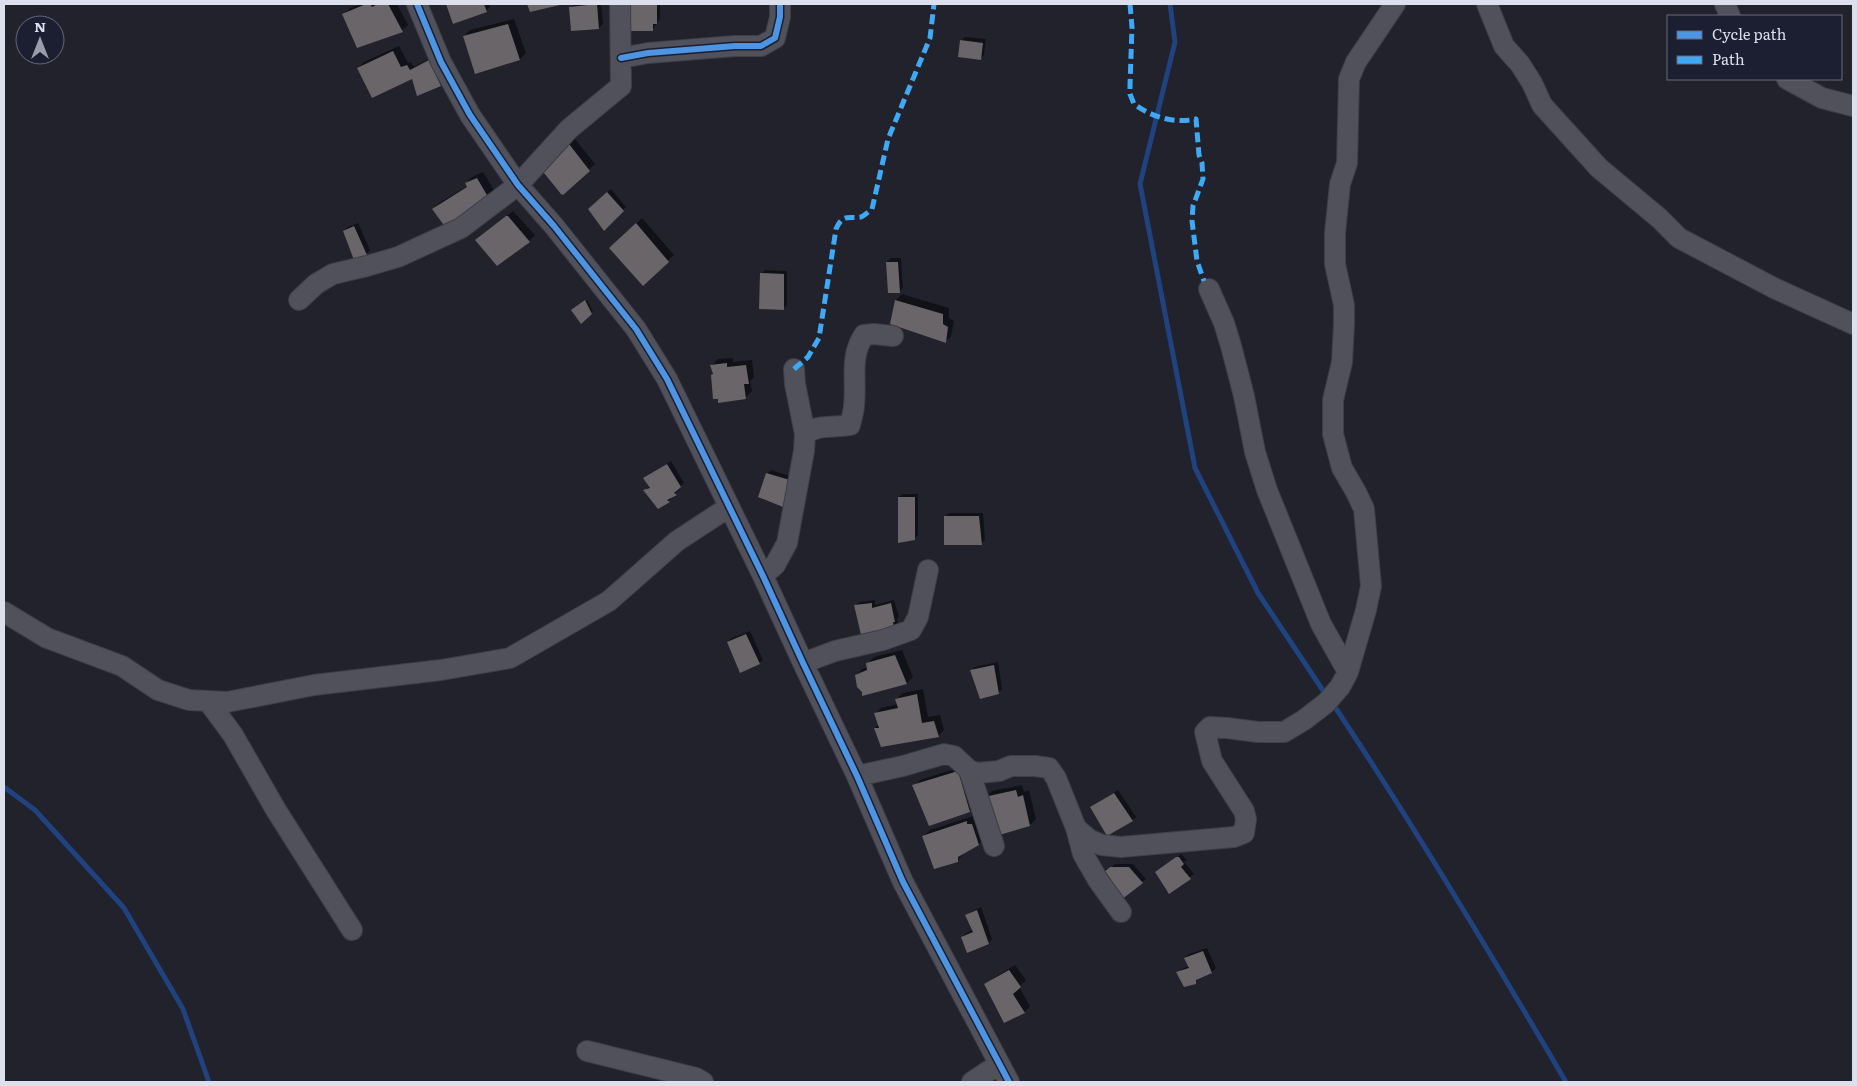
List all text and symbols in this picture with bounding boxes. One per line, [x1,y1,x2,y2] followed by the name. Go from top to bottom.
[15,15,65,65] north arrow
[1667,15,1842,80] legend
[34,16,46,36] text: N
[1712,22,1787,45] text: Cycle path
[1712,47,1745,70] text: Path

